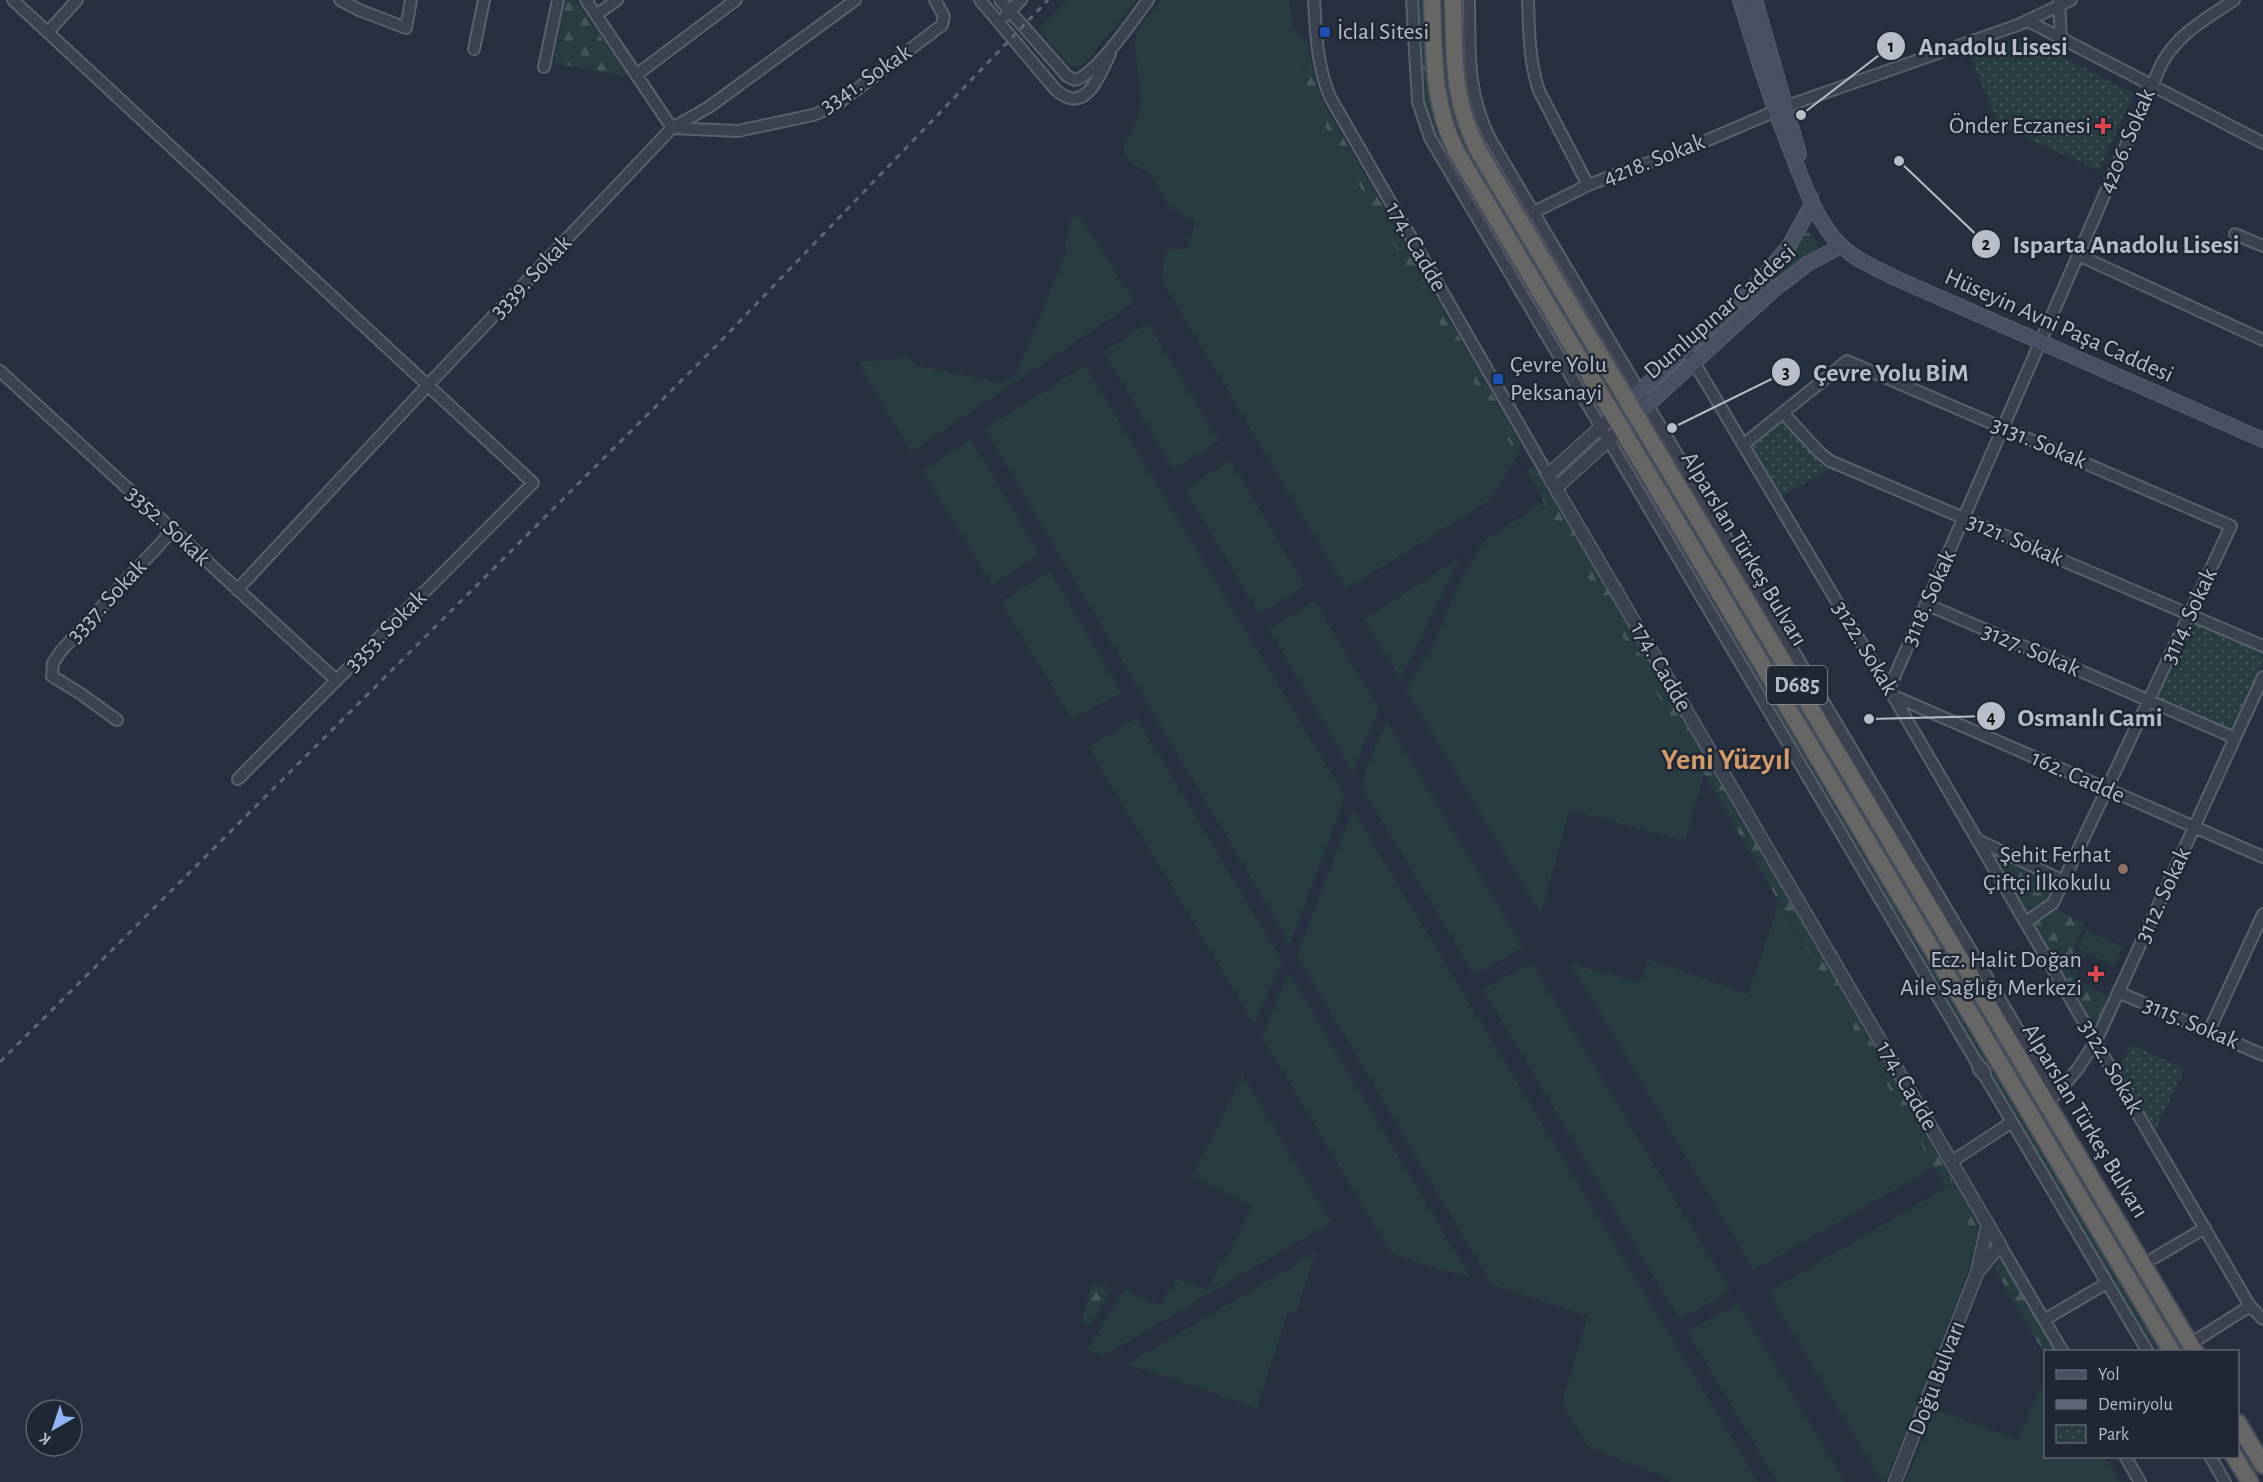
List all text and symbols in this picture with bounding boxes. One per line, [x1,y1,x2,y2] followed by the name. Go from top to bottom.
[1337,19,1429,44] place label: İclal Sitesi
[1876,24,2080,68] callout: Anadolu Lisesi
[1318,25,1332,39] marker: İclal Sitesi
[1918,34,2068,60] text: Anadolu Lisesi
[1888,38,1894,56] text: 1
[816,40,916,118] street label: 3341. Sokak
[2094,85,2160,197] street label: 4206. Sokak
[1949,113,2091,138] place label: Önder Eczanesi
[2096,119,2110,133] marker: Önder Eczanesi
[1600,130,1708,190] street label: 4218. Sokak
[1381,198,1451,296] street label: 174. Cadde
[1971,222,2252,266] callout: Isparta Anadolu Lisesi
[486,231,576,323] street label: 3339. Sokak
[2012,232,2240,258] text: Isparta Anadolu Lisesi
[1982,236,1991,254] text: 2
[1640,240,1800,384] street label: Dumlupınar Caddesi
[1941,265,2177,387] street label: Hüseyin Avni Paşa Caddesi
[1771,350,1980,394] callout: Çevre Yolu BİM
[1510,353,1607,405] place label: Çevre Yolu Peksanayi
[1813,359,1969,386] text: Çevre Yolu BİM
[1782,364,1790,382] text: 3
[1491,372,1505,386] marker: Çevre Yolu Peksanayi
[1988,412,2090,474] street label: 3131. Sokak
[1677,448,1811,650] street label: Alparslan Türkeş Bulvarı
[121,481,215,571] street label: 3352. Sokak
[1963,509,2067,571] street label: 3121. Sokak
[1897,546,1961,650] street label: 3118. Sokak
[63,555,151,647] street label: 3337. Sokak
[2156,564,2222,668] street label: 3114. Sokak
[341,586,431,676] street label: 3353. Sokak
[1828,597,1902,699] street label: 3122. Sokak
[1626,618,1696,716] street label: 174. Cadde
[1979,619,2083,681] street label: 3127. Sokak
[1767,666,1827,704] road number: D685
[1976,694,2175,738] callout: Osmanlı Cami
[2018,705,2162,731] text: Osmanlı Cami
[1986,709,1996,727] text: 4
[1661,745,1791,775] district label: Yeni Yüzyıl
[2028,746,2128,808] street label: 162. Cadde
[1983,843,2111,895] place label: Şehit Ferhat Çiftçi İlkokulu
[2131,844,2195,946] street label: 3112. Sokak
[2116,862,2130,876] marker: Şehit Ferhat Çiftçi İlkokulu
[1900,948,2082,1000] place label: Ecz. Halit Doğan Aile Sağlığı Merkezi
[2087,965,2105,983] marker: Ecz. Halit Doğan Aile Sağlığı Merkezi
[2140,992,2242,1054] street label: 3115. Sokak
[2074,1016,2148,1118] street label: 3122. Sokak
[2018,1020,2152,1222] street label: Alparslan Türkeş Bulvarı
[1872,1037,1942,1135] street label: 174. Cadde
[1904,1318,1970,1438] street label: Doğu Bulvarı
[2044,1350,2239,1458] legend
[2098,1366,2120,1384] text: Yol
[2098,1396,2173,1414] text: Demiryolu
[24,1398,84,1458] north arrow
[2098,1426,2130,1444] text: Park
[36,1429,54,1448] text: K

